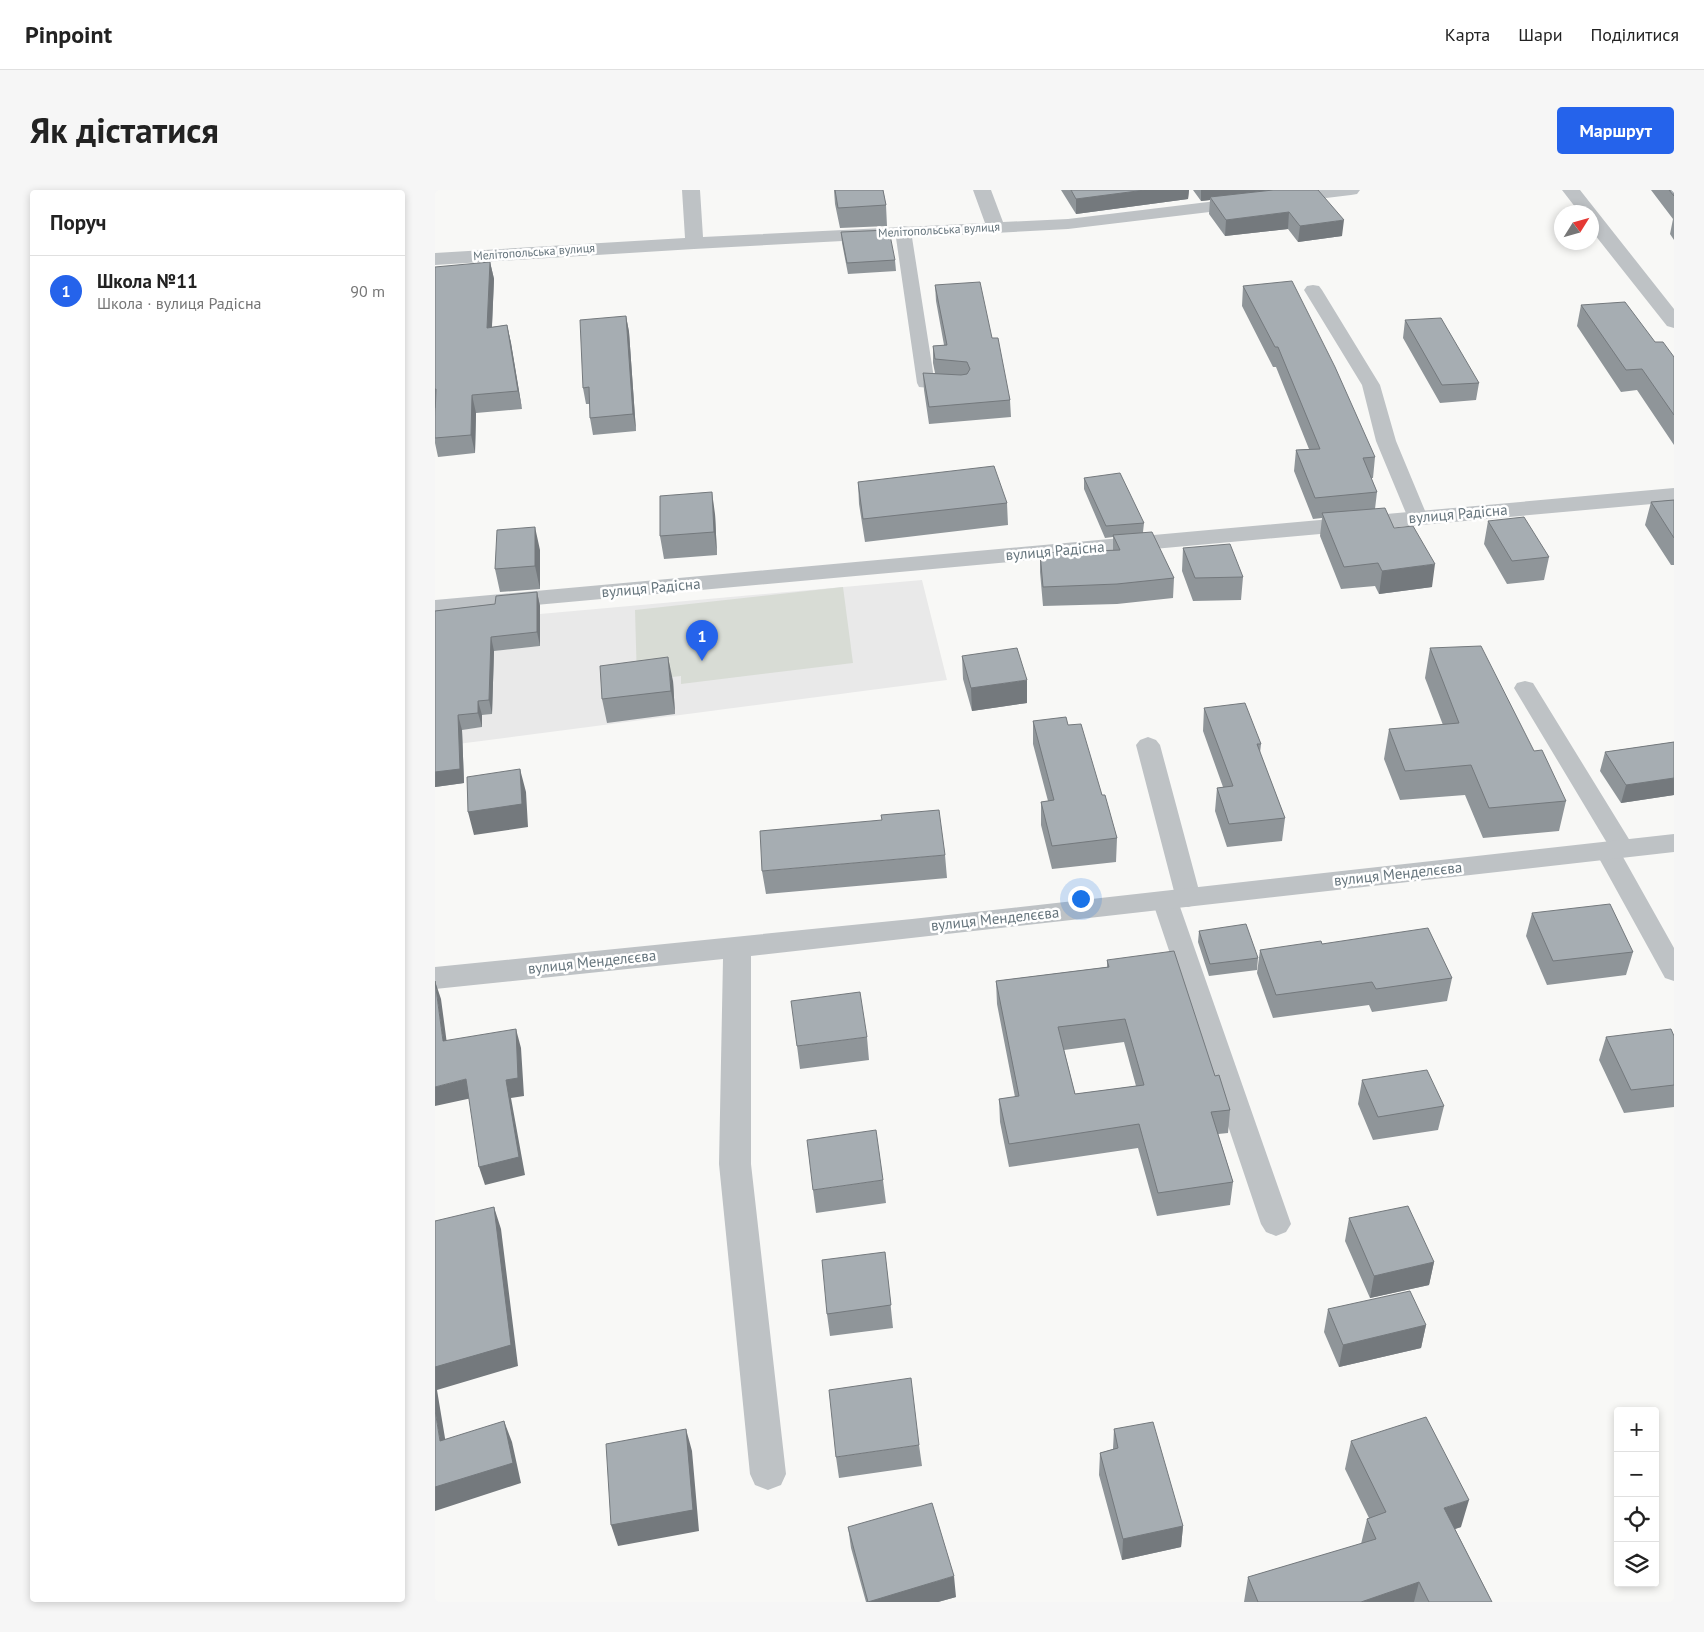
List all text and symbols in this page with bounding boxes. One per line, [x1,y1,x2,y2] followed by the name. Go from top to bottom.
[25,19,112,50] text: Pinpoint
[1445,23,1490,46] text: Карта
[1518,23,1562,46] text: Шари
[1590,23,1679,46] text: Поділитися
[30,107,219,153] text: Як дістатися
[1557,107,1674,154] button: Маршрут
[1554,205,1599,250] north arrow
[50,209,106,236] text: Поруч
[878,219,1000,240] street label: Мелітопольська вулиця
[473,240,595,263] street label: Мелітопольська вулиця
[97,269,198,293] text: Школа №11
[61,281,71,301] text: 1
[350,281,385,301] text: 90 m
[97,293,262,313] text: Школа · вулиця Радісна
[1408,500,1508,527] street label: вулиця Радісна
[1005,537,1105,564] street label: вулиця Радісна
[601,574,701,601] street label: вулиця Радісна
[686,620,718,661] pin: 1
[1333,857,1463,890] street label: вулиця Менделєєва
[1068,886,1094,912] your location
[930,902,1060,935] street label: вулиця Менделєєва
[527,945,657,978] street label: вулиця Менделєєва
[1614,1407,1659,1587] map controls
[1614,1407,1659,1452] button: +
[1614,1452,1659,1497] button: −
[1614,1497,1659,1542] button: locate
[1614,1542,1659,1587] button: layers

